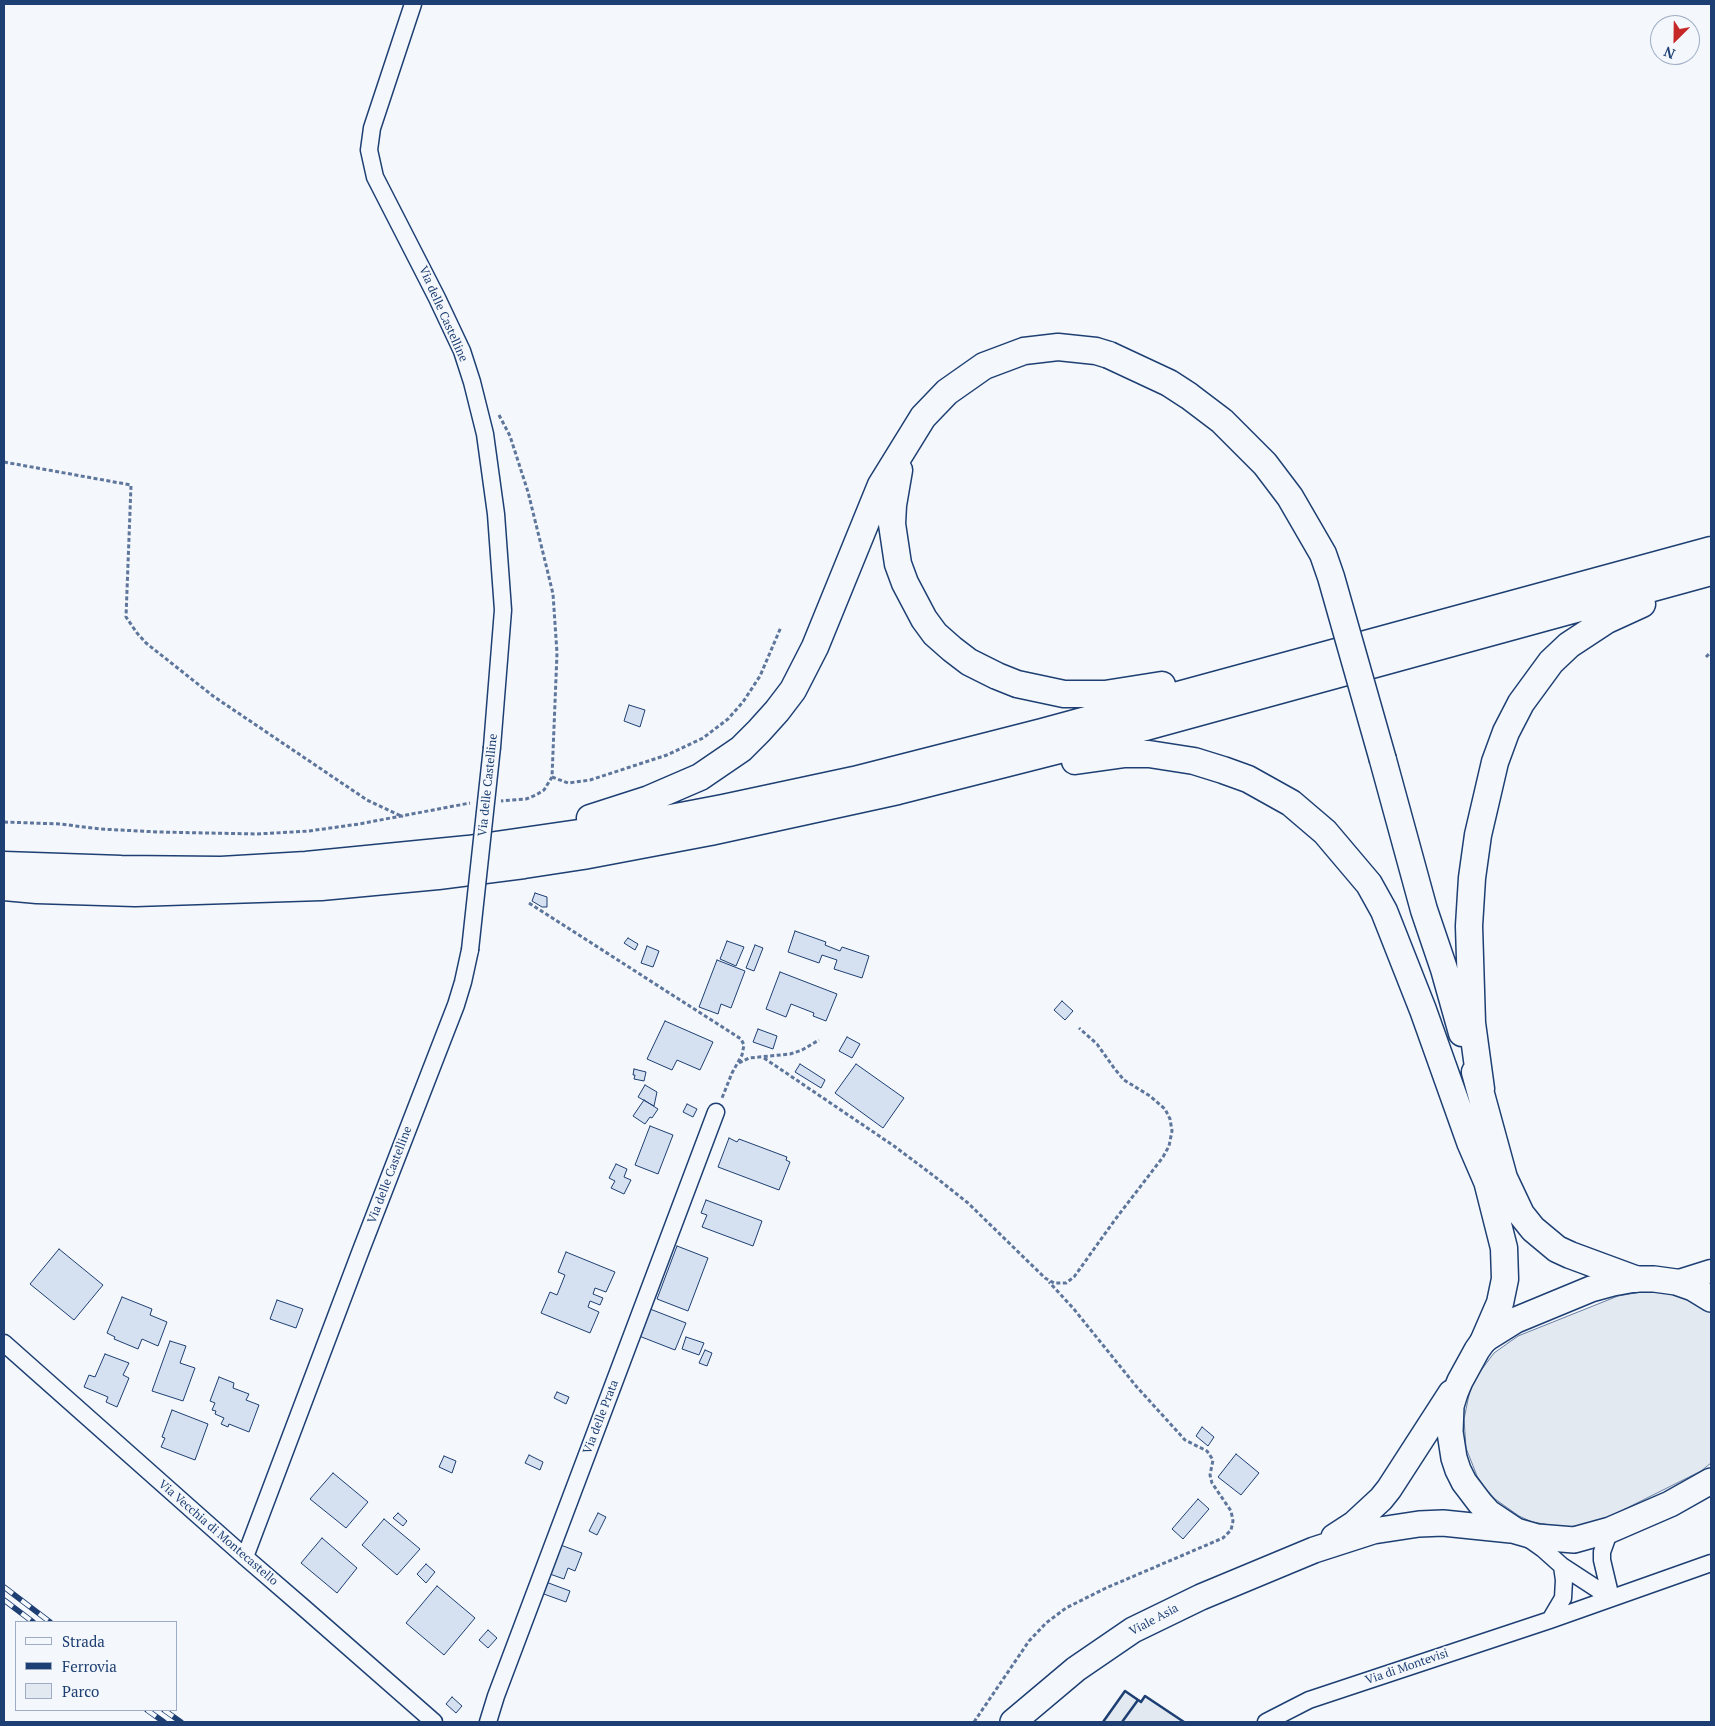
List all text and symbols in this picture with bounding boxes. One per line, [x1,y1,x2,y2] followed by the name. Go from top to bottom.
[1650,15,1700,65] north arrow
[1661,43,1678,64] text: N
[415,264,471,364] street label: Via delle Castelline
[475,733,501,837] street label: Via delle Castelline
[365,1124,415,1226] street label: Via delle Castelline
[580,1378,622,1456] street label: Via delle Prata
[155,1477,281,1589] street label: Via Vecchia di Montecastello
[1127,1601,1181,1639] street label: Viale Asia
[15,1621,178,1711] legend
[62,1631,105,1651] text: Strada
[1364,1646,1450,1688] street label: Via di Montevisi
[62,1656,117,1676] text: Ferrovia
[62,1681,99,1701] text: Parco

